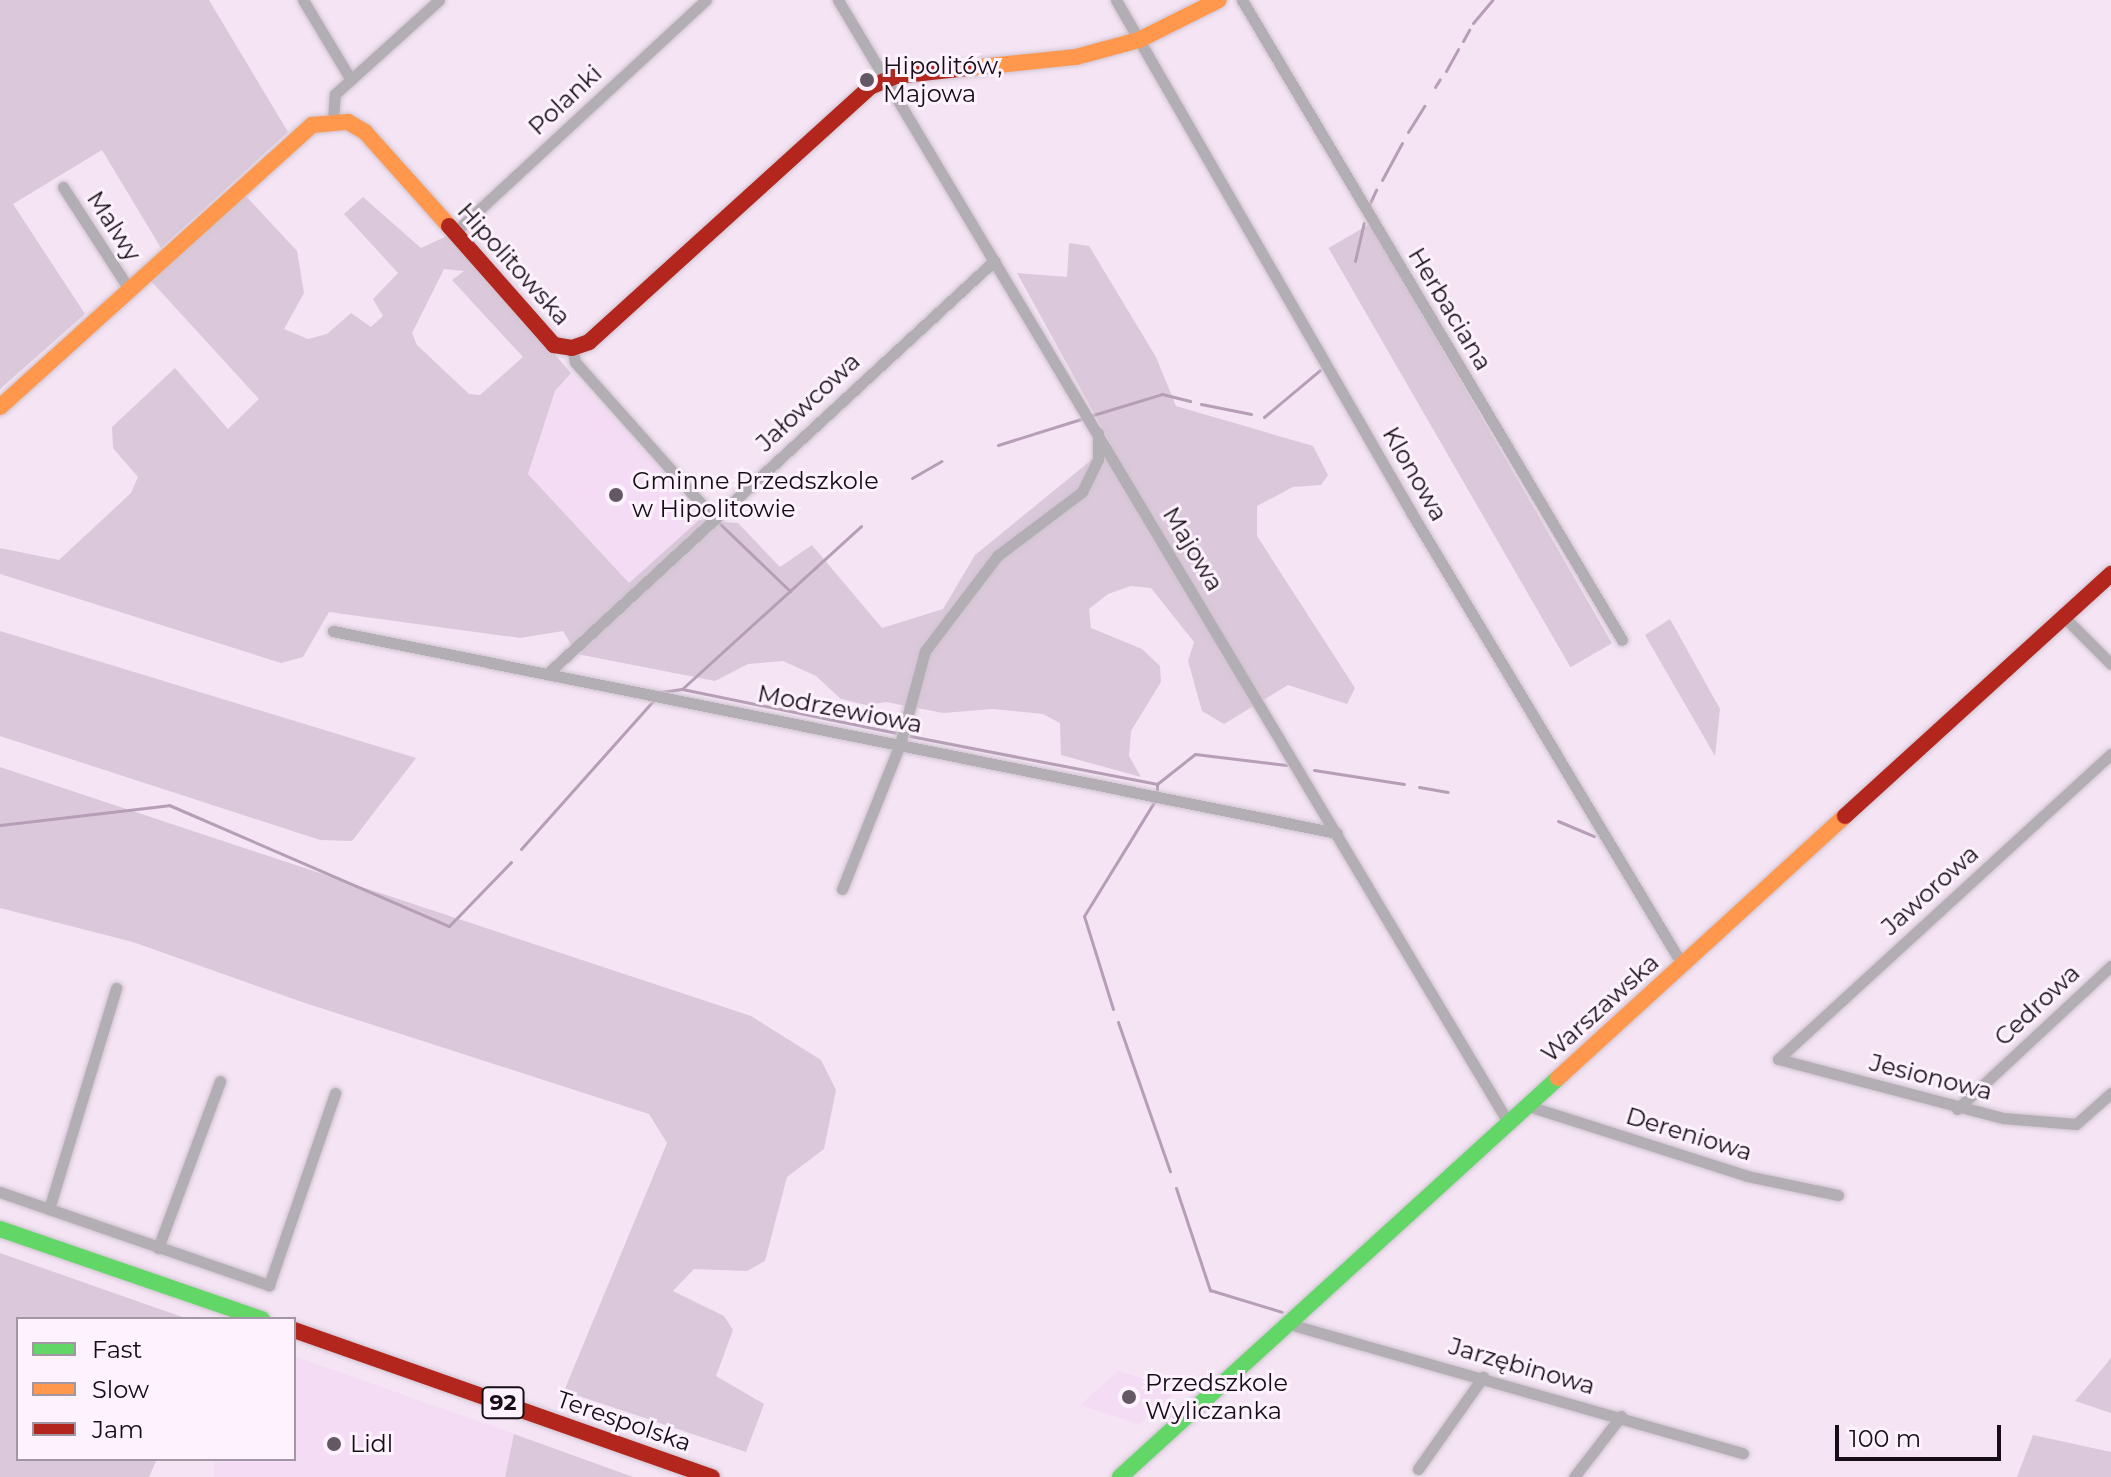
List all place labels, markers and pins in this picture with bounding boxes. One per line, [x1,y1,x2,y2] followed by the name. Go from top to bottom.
[883,52,1002,108] place label: Hipolitów, Majowa
[858,71,876,89] marker: Hipolitów, Majowa
[632,467,879,523] place label: Gminne Przedszkole w Hipolitowie
[607,486,625,504] marker: Gminne Przedszkole w Hipolitowie
[1145,1369,1288,1425] place label: Przedszkole Wyliczanka
[1120,1388,1138,1406] marker: Przedszkole Wyliczanka
[350,1430,393,1458] place label: Lidl
[325,1435,343,1453] marker: Lidl

